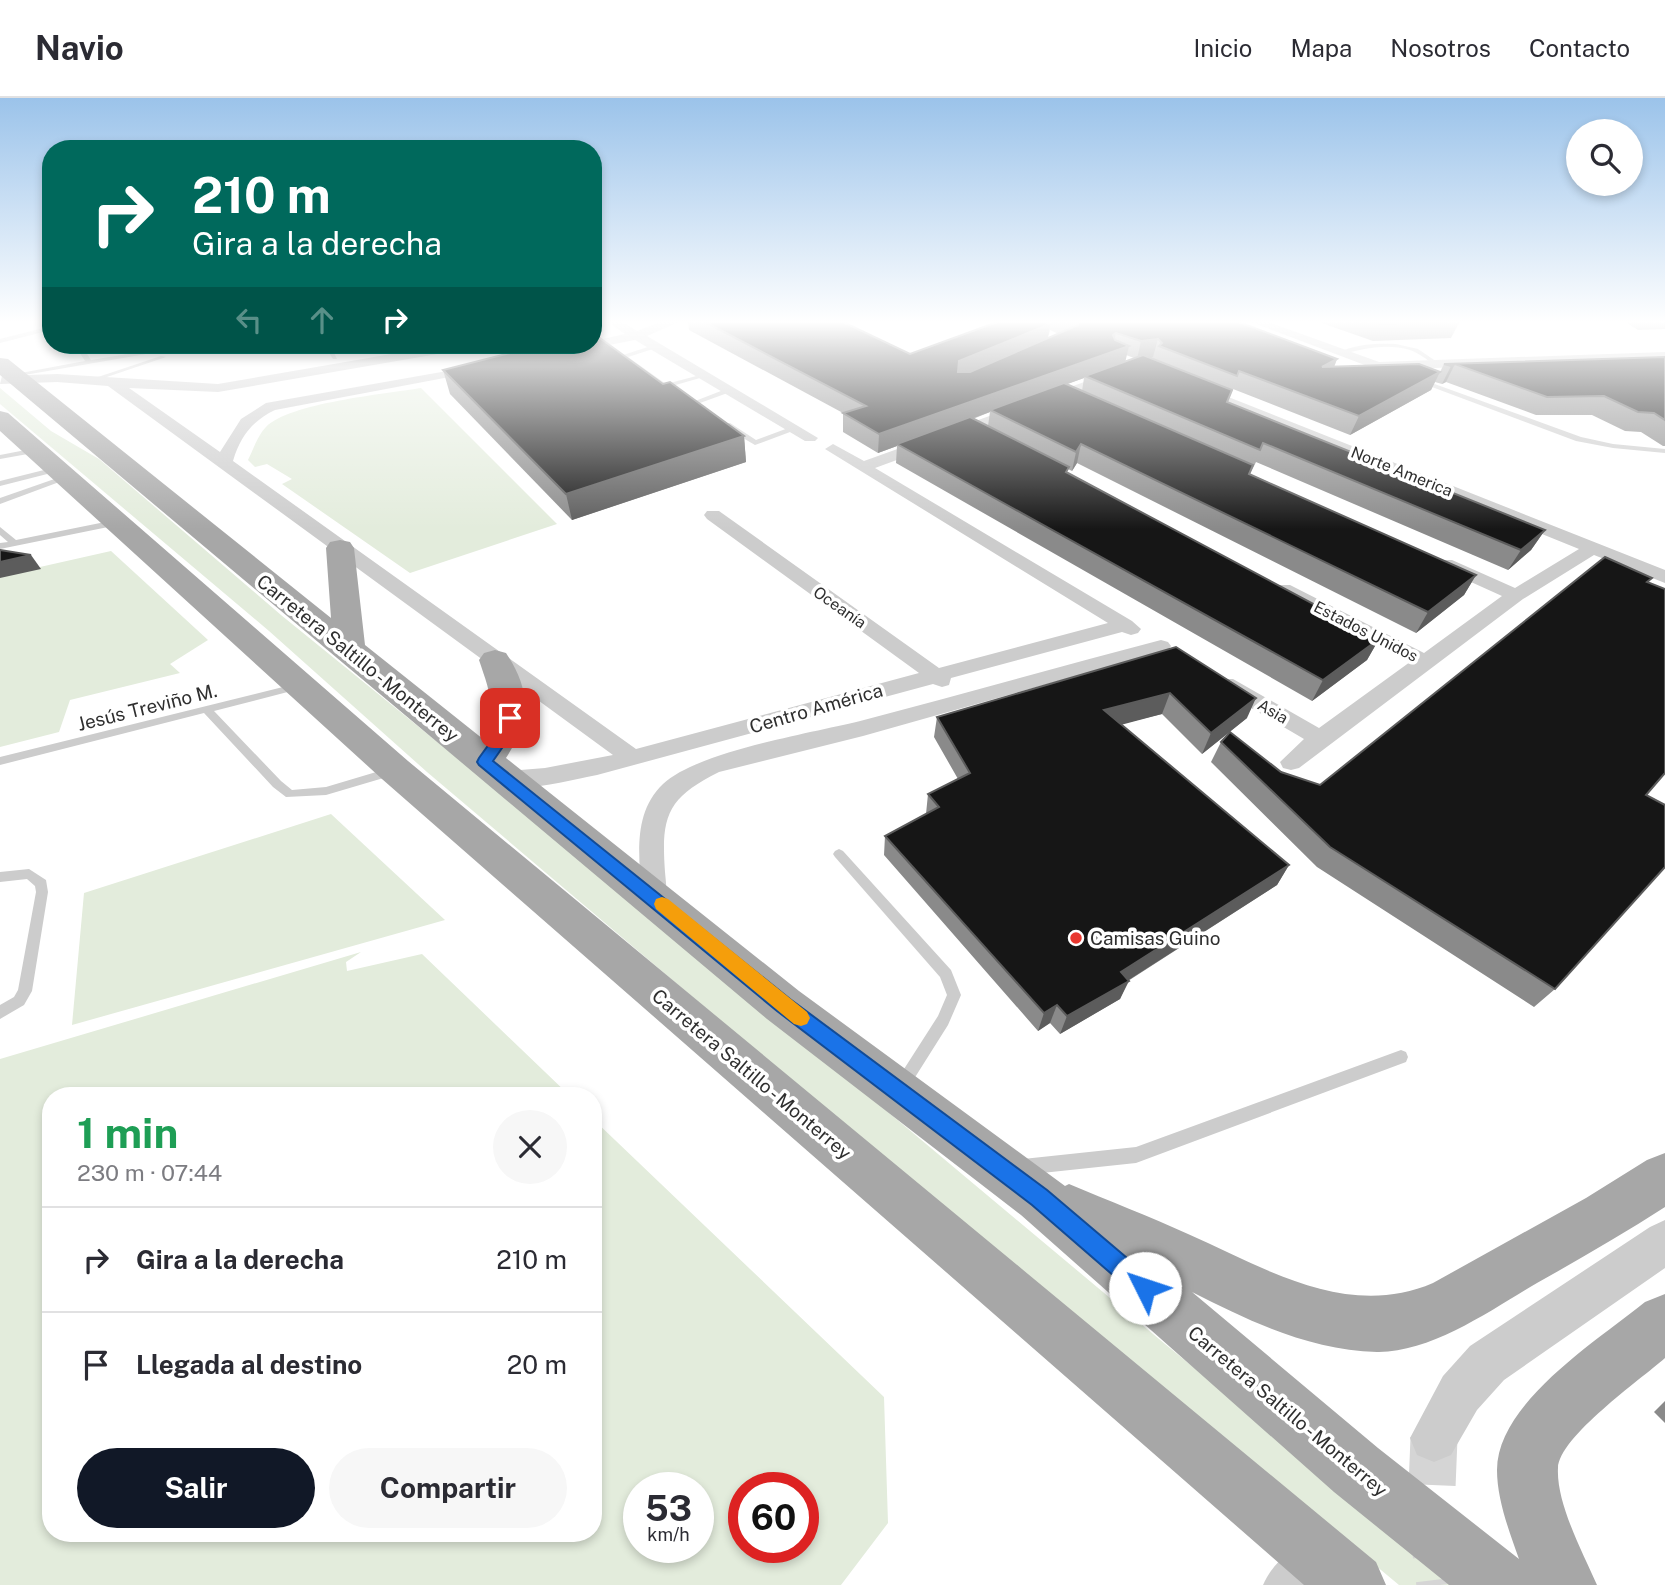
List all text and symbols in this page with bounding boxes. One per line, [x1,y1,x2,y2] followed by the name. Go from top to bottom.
[35,29,124,67] text: Navio
[1193,34,1252,62] text: Inicio
[1290,34,1352,62] text: Mapa
[1390,34,1491,62] text: Nosotros
[1529,34,1630,62] text: Contacto
[1566,119,1643,196] map controls
[1566,119,1643,196] button: search
[192,166,331,224] text: 210 m
[77,168,168,259] icon: right
[192,225,442,262] text: Gira a la derecha
[230,301,268,339] icon: left
[303,301,341,339] icon: ahead
[376,301,414,339] icon: right
[1348,442,1455,500] street label: Norte America
[253,570,463,746] street label: Carretera Saltillo - Monterrey
[810,582,870,632] street label: Oceanía
[1311,597,1421,666] street label: Estados Unidos
[747,678,885,738] street label: Centro América
[75,679,219,735] street label: Jesús Treviño M.
[480,688,540,748] pin
[1254,695,1291,728] street label: Asia
[491,699,529,737] icon: arrive
[1090,927,1220,949] place label: Camisas Guino
[1068,930,1084,946] marker: Camisas Guino
[648,984,856,1164] street label: Carretera Saltillo - Monterrey
[77,1108,178,1157] text: 1 min
[493,1110,567,1184] button: close
[77,1159,222,1186] text: 230 m · 07:44
[77,1241,115,1279] icon: right
[136,1244,344,1275] text: Gira a la derecha
[496,1244,567,1275] text: 210 m
[1108,1251,1182,1325] position arrow
[1184,1321,1392,1501] street label: Carretera Saltillo - Monterrey
[77,1346,115,1384] icon: arrive
[136,1349,362,1380] text: Llegada al destino
[507,1349,567,1380] text: 20 m
[77,1448,315,1528] button: Salir
[329,1448,567,1528] button: Compartir
[728,1472,819,1563] speed limit sign: 60
[645,1488,692,1529] text: 53
[647,1524,690,1545] text: km/h

